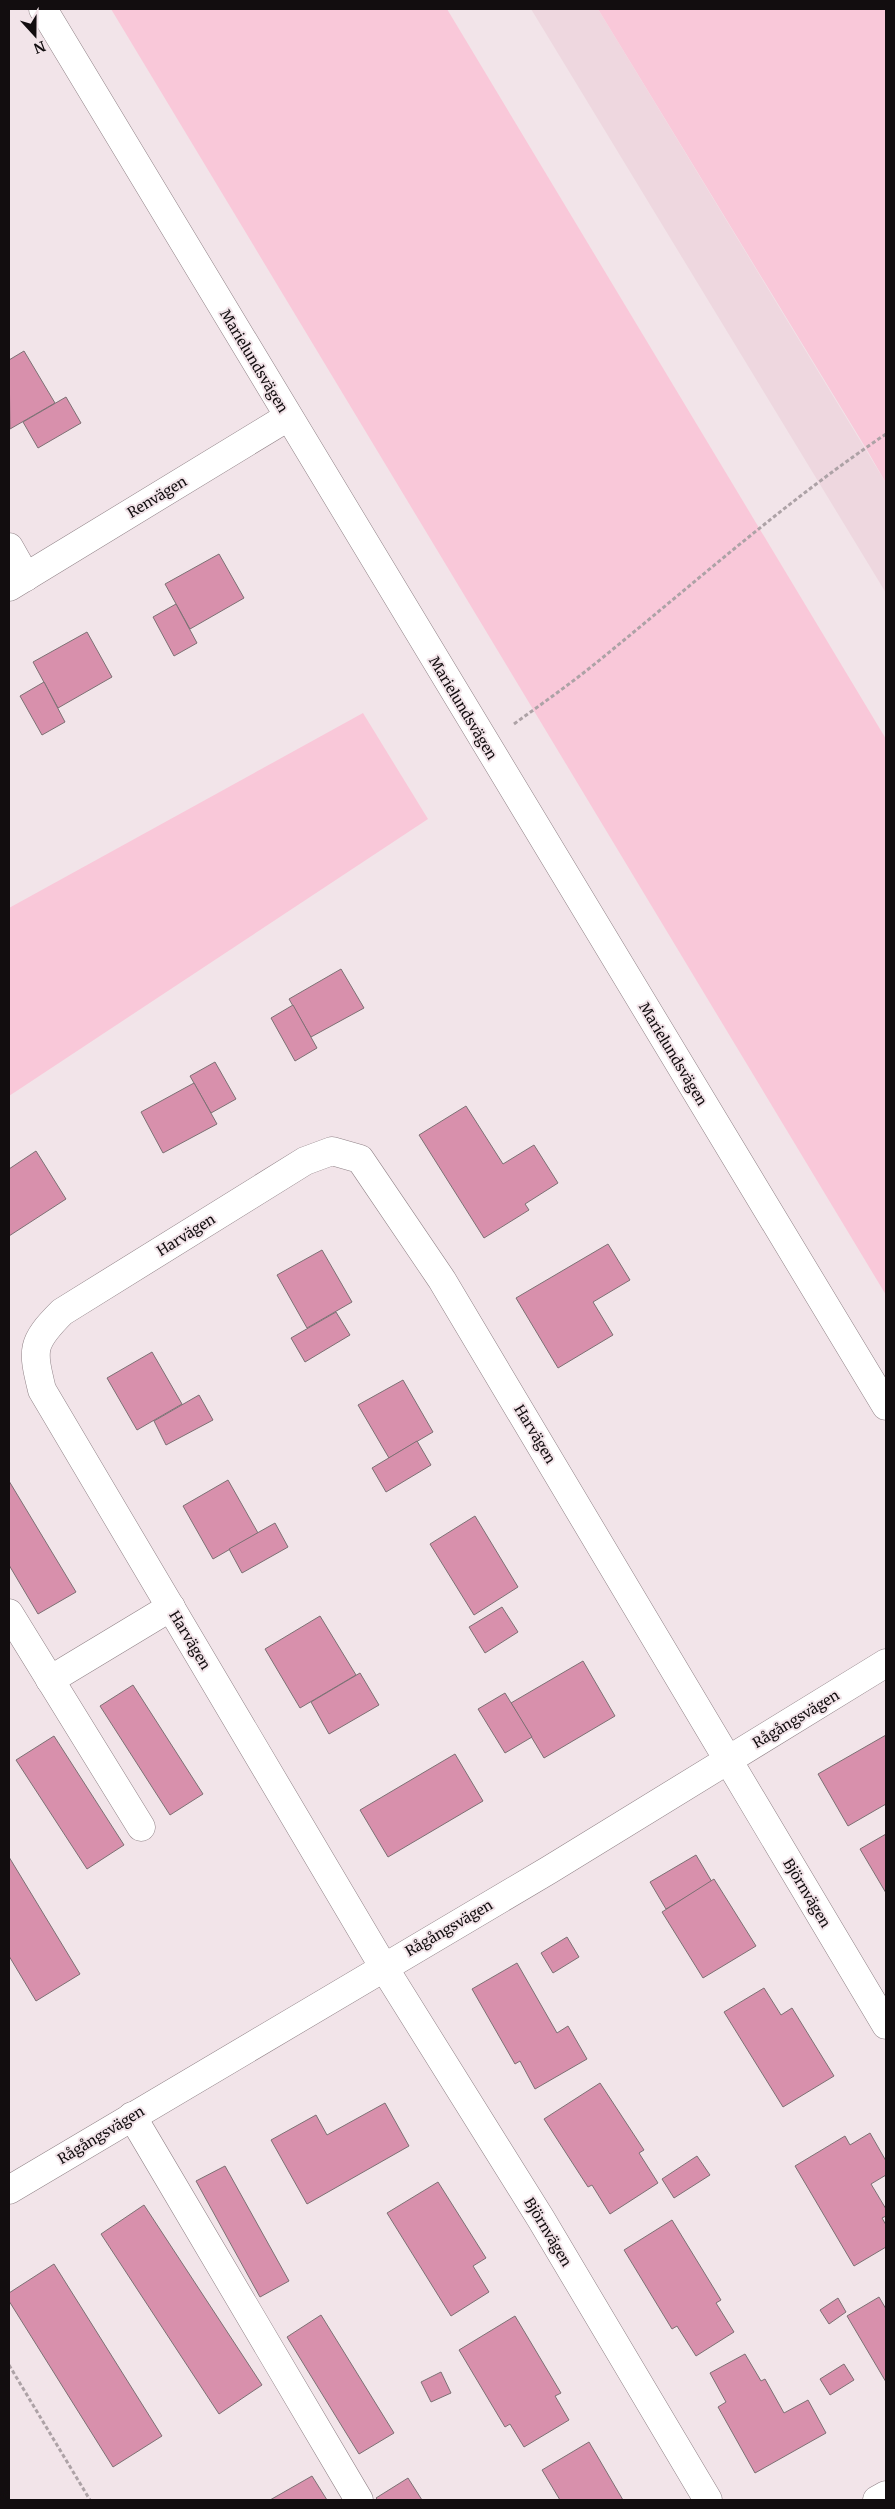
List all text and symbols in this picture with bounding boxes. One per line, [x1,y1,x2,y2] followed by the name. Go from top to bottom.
[10,10,60,60] north arrow
[31,37,48,58] text: N
[216,306,292,416] street label: Marielundsvägen
[124,472,190,522] street label: Renvägen
[425,653,501,763] street label: Marielundsvägen
[635,999,711,1109] street label: Marielundsvägen
[153,1210,219,1260] street label: Harvägen
[510,1401,560,1467] street label: Harvägen
[165,1607,215,1673] street label: Harvägen
[749,1686,843,1752] street label: Rågångsvägen
[779,1855,835,1931] street label: Björnvägen
[402,1896,496,1960] street label: Rågångsvägen
[54,2102,148,2168] street label: Rågångsvägen
[520,2194,576,2270] street label: Björnvägen

